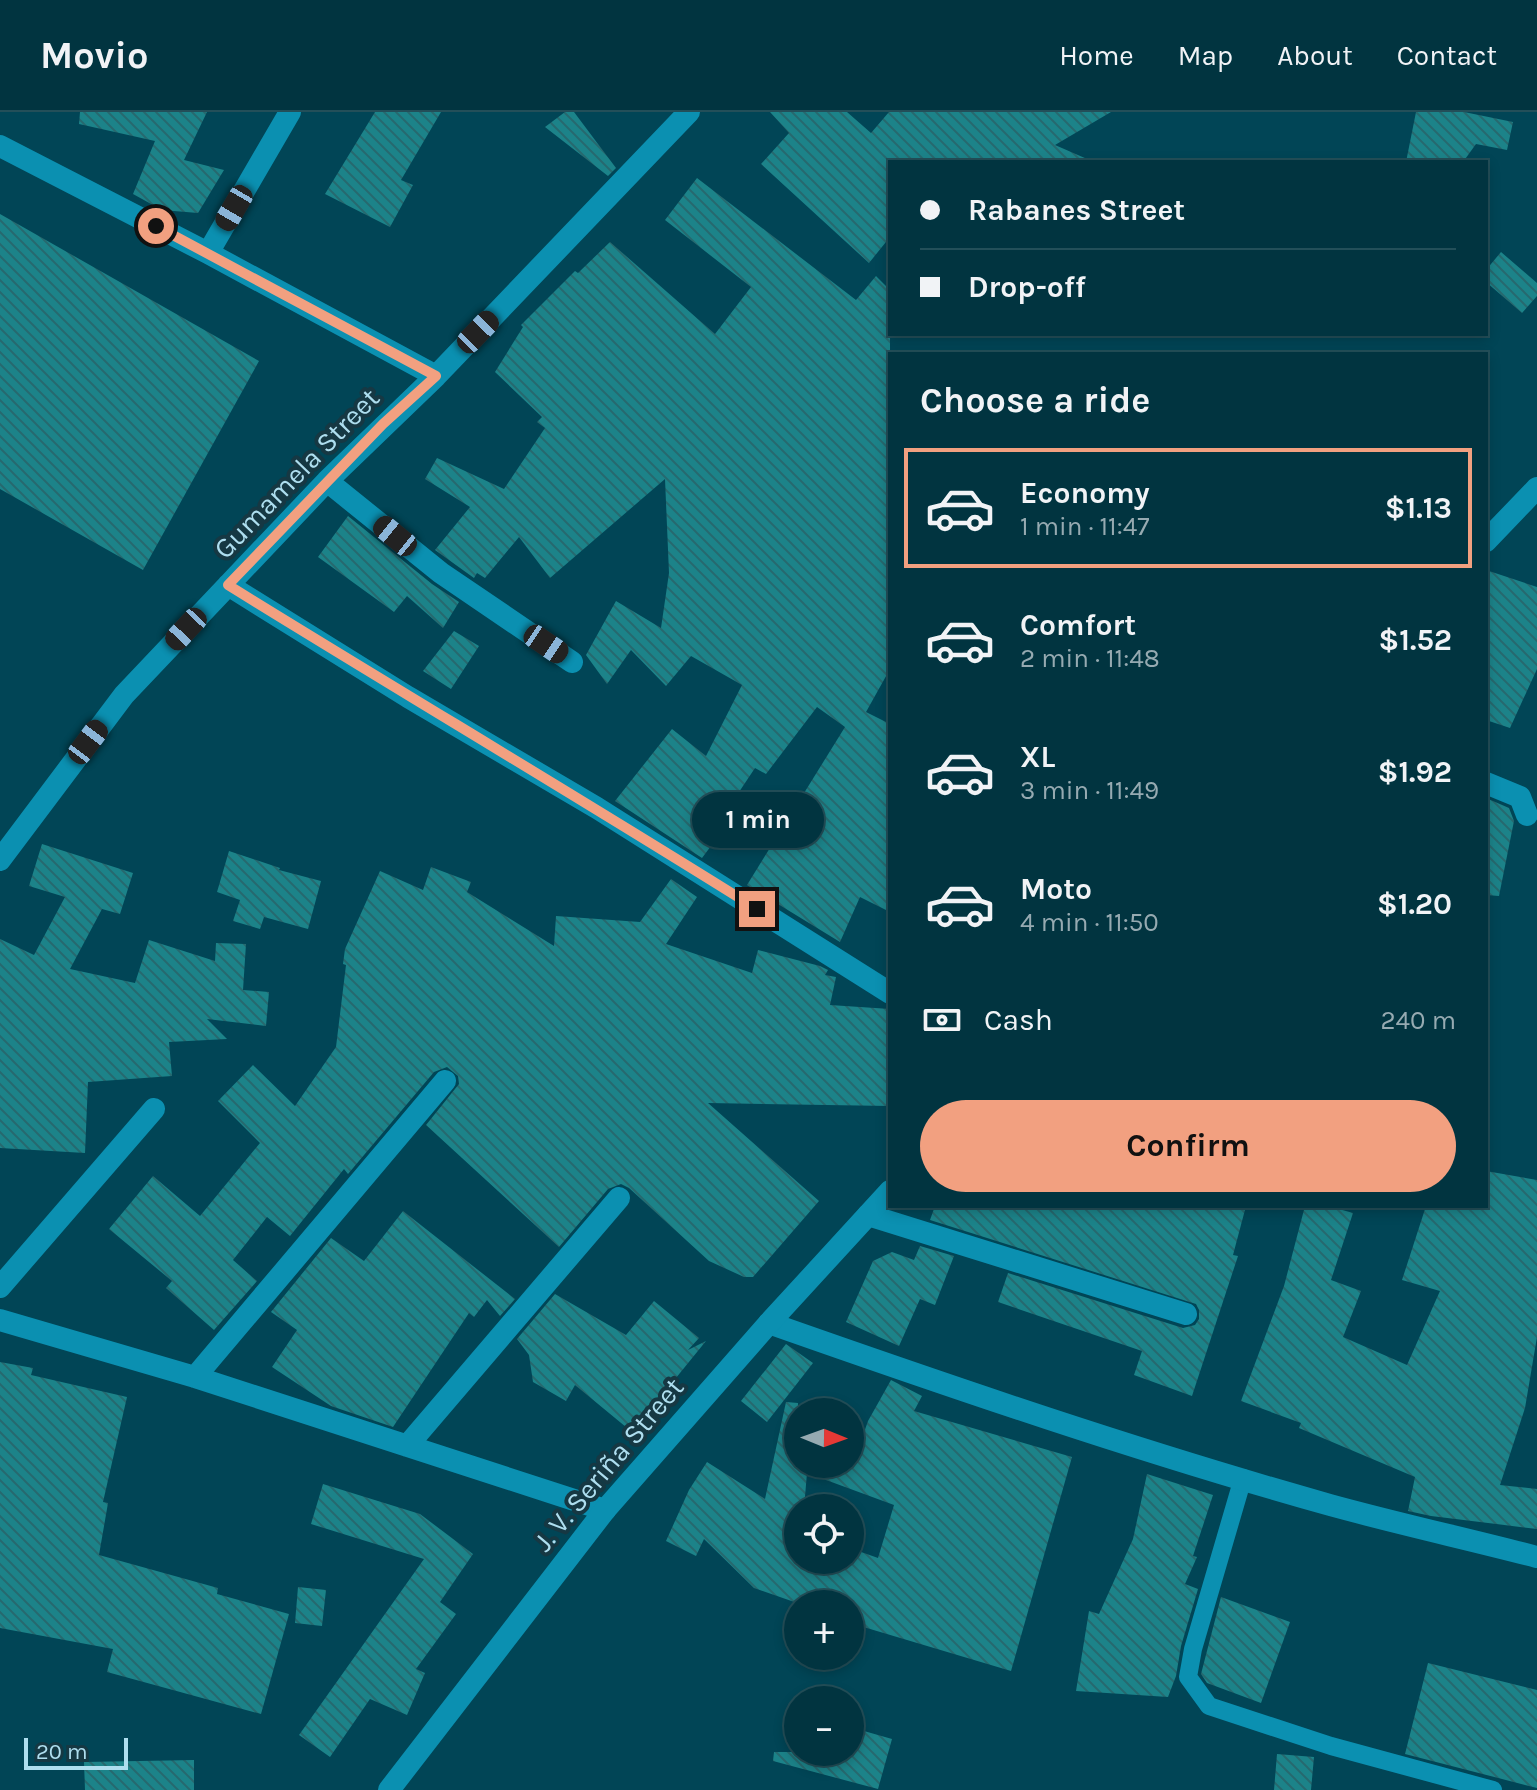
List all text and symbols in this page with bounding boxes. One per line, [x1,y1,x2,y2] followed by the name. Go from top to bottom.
[40,33,148,78] text: Movio
[1059,39,1134,72] text: Home
[1178,39,1233,72] text: Map
[1277,39,1353,72] text: About
[1397,39,1497,72] text: Contact
[212,181,256,235] car
[968,192,1185,228] text: Rabanes Street
[138,208,174,244] route start
[968,269,1086,305] text: Drop-off
[453,306,503,358] car
[920,379,1150,421] text: Choose a ride
[207,381,386,565] street label: Gumamela Street
[924,472,996,544] icon: car
[1020,475,1150,511] text: Economy
[1385,490,1452,526] text: $1.13
[1020,511,1149,542] text: 1 min · 11:47
[369,512,421,560] car
[161,603,211,655] car
[924,604,996,676] icon: car
[1020,607,1136,643] text: Comfort
[519,621,573,667] car
[1379,622,1452,658] text: $1.52
[1020,643,1160,674] text: 2 min · 11:48
[64,716,112,768] car
[924,736,996,808] icon: car
[1020,739,1055,775] text: XL
[1378,754,1452,790] text: $1.92
[1020,775,1159,806] text: 3 min · 11:49
[691,793,823,849] callout: 1 min
[725,804,791,835] text: 1 min
[924,868,996,940] icon: car
[1020,871,1092,907] text: Moto
[1377,886,1452,922] text: $1.20
[739,891,775,927] route end
[1020,907,1159,938] text: 4 min · 11:50
[920,998,964,1042] icon: cash
[984,1002,1053,1038] text: Cash
[1380,1005,1456,1036] text: 240 m
[920,1100,1456,1192] button: Confirm
[526,1371,690,1558] street label: J. V. Seriña Street
[784,1398,864,1478] north arrow
[784,1398,864,1766] map controls
[784,1494,864,1574] button: locate
[784,1590,864,1670] button: +
[784,1686,864,1766] button: −
[24,1734,128,1770] scale bar
[36,1739,88,1765] text: 20 m

